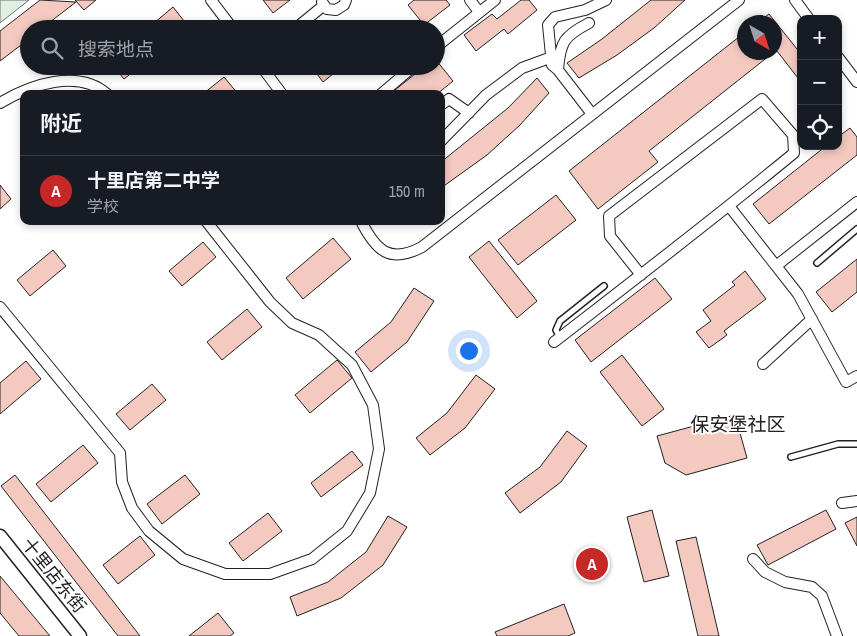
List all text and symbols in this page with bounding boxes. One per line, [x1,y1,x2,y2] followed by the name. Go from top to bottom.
[737,15,782,60] north arrow
[797,15,842,150] map controls
[797,15,842,60] button: +
[20,20,445,75] search box
[38,34,66,62] icon: search
[78,36,154,62] text: 搜索地点
[797,60,842,105] button: −
[797,105,842,150] button: locate
[40,109,82,138] text: 附近
[87,167,220,193] text: 十里店第二中学
[51,180,61,202] text: A
[389,180,425,202] text: 150 m
[87,195,119,217] text: 学校
[456,338,482,364] your location
[690,411,786,437] district label: 保安堡社区
[16,532,92,618] street label: 十里店东街
[576,545,608,583] pin: A

